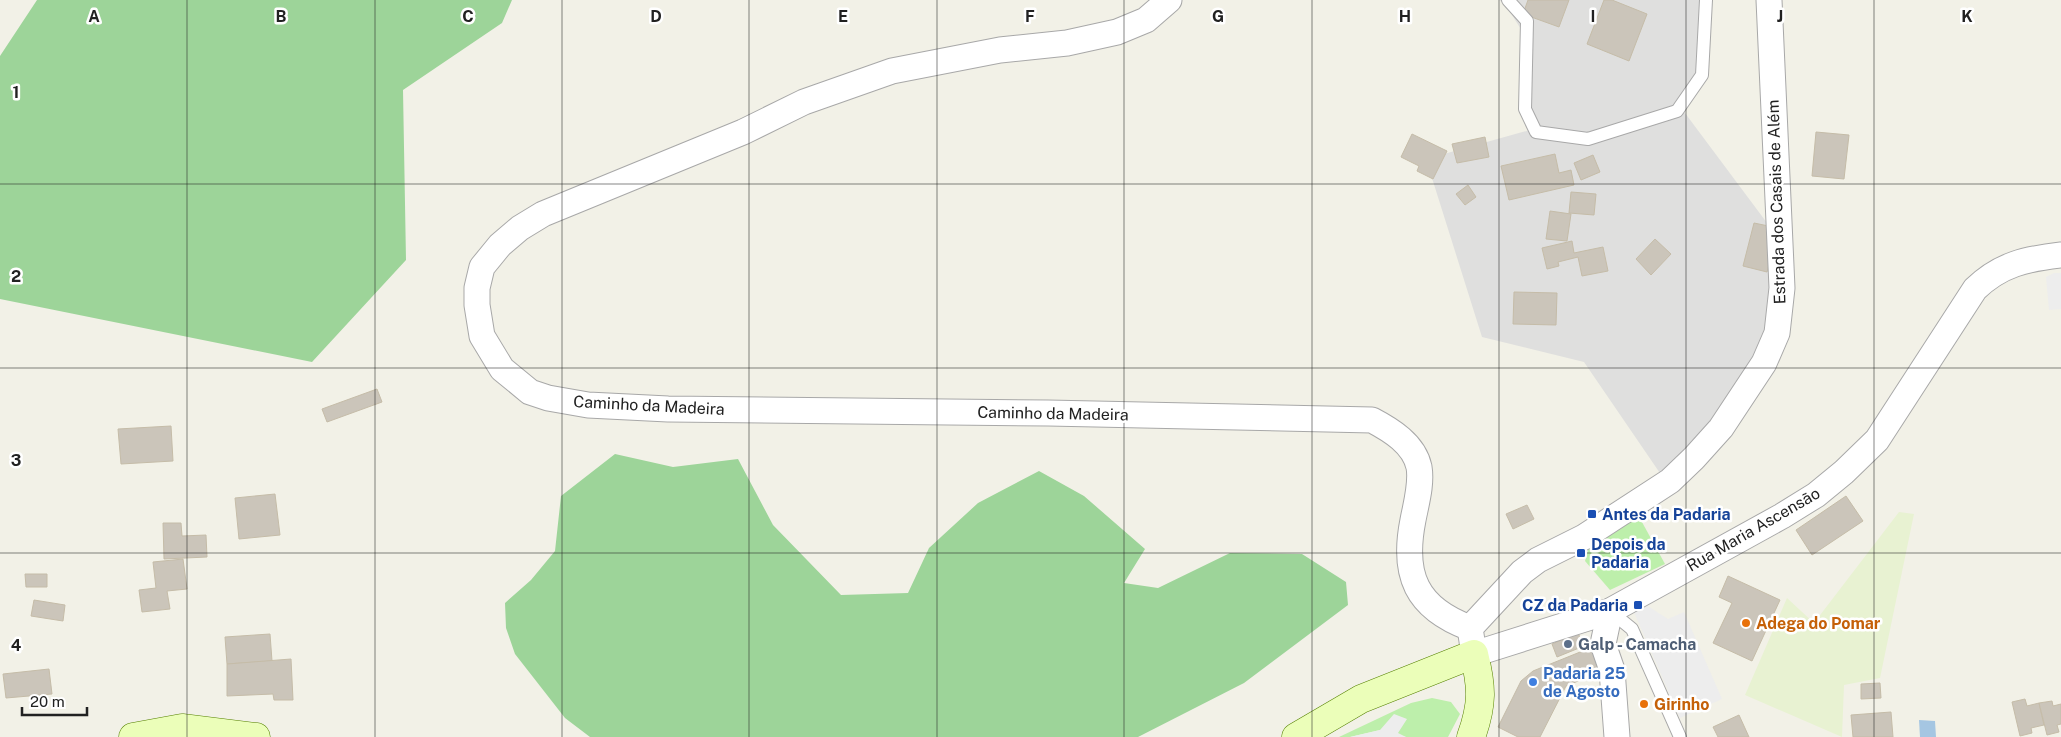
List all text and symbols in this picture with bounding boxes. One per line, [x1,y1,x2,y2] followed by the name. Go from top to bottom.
[88,7,100,26] text: A
[276,7,287,26] text: B
[462,7,474,26] text: C
[650,7,662,26] text: D
[838,7,848,26] text: E
[1025,7,1035,26] text: F
[1212,7,1224,26] text: G
[1399,7,1411,26] text: H
[1591,7,1595,26] text: I
[1777,7,1783,26] text: J
[1961,7,1973,26] text: K
[13,83,19,102] text: 1
[1763,99,1790,305] street label: Estrada dos Casais de Além
[11,267,21,286] text: 2
[573,392,725,419] street label: Caminho da Madeira
[977,403,1129,424] street label: Caminho da Madeira
[11,451,21,470] text: 3
[1683,484,1823,575] street label: Rua Maria Ascensão
[1602,505,1731,524] place label: Antes da Padaria
[1586,508,1598,520] marker: Antes da Padaria
[1591,535,1666,572] place label: Depois da Padaria
[1575,547,1587,559] marker: Depois da Padaria
[1522,596,1628,615] place label: CZ da Padaria
[1632,599,1644,611] marker: CZ da Padaria
[1756,614,1881,633] place label: Adega do Pomar
[1740,617,1752,629] marker: Adega do Pomar
[1578,635,1696,654] place label: Galp - Camacha
[11,636,22,655] text: 4
[1562,638,1574,650] marker: Galp - Camacha
[1543,664,1626,701] place label: Padaria 25 de Agosto
[1527,676,1539,688] marker: Padaria 25 de Agosto
[22,684,88,716] scale bar
[30,693,65,710] text: 20 m
[1654,695,1710,714] place label: Girinho
[1638,698,1650,710] marker: Girinho

